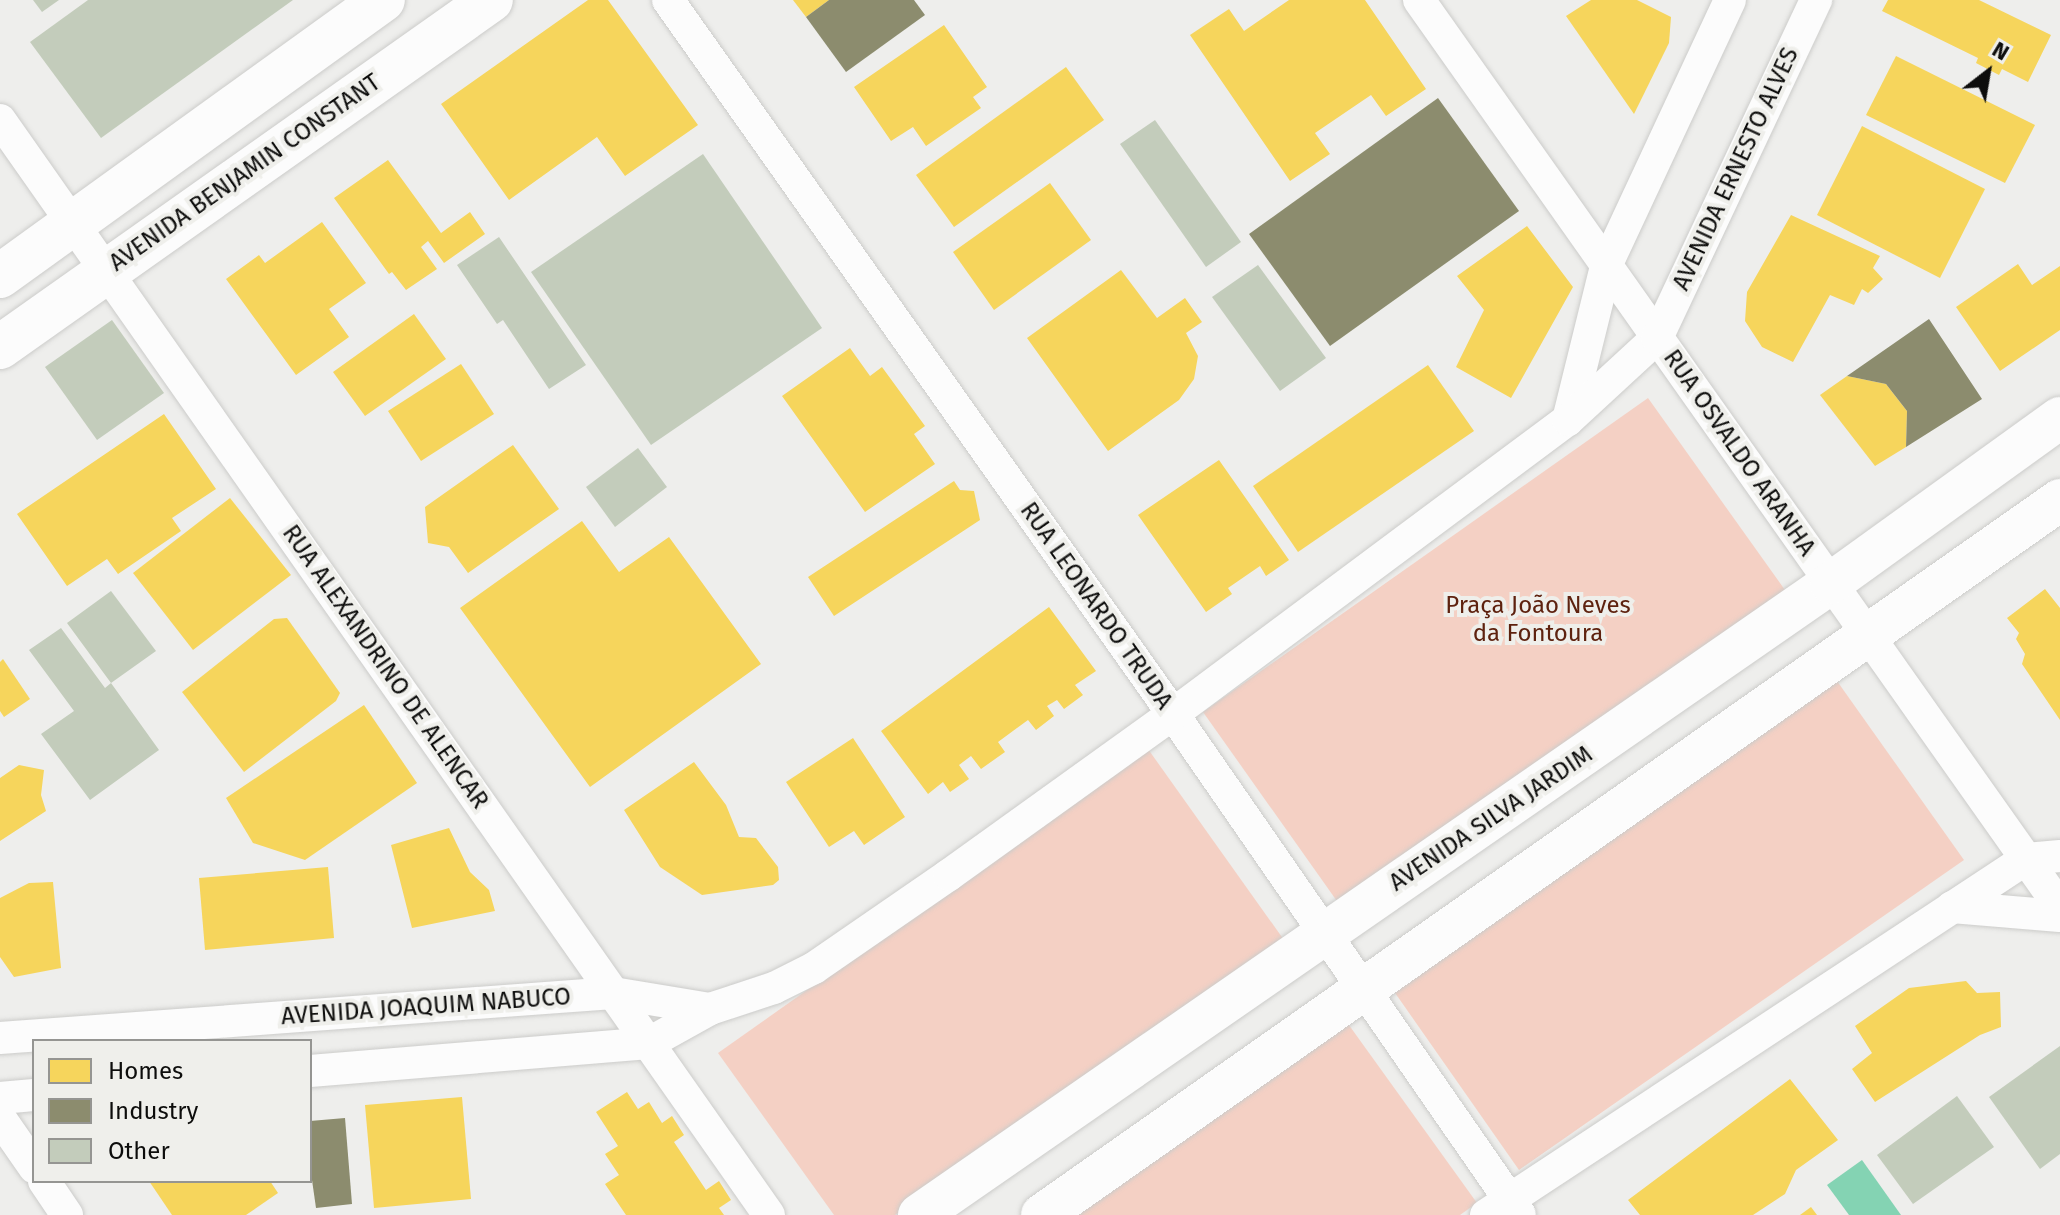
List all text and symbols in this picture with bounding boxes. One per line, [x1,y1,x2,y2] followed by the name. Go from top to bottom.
[1948,32,2028,112] north arrow
[1987,36,2014,66] text: N
[1667,43,1805,295] street label: AVENIDA ERNESTO ALVES
[104,68,386,278] street label: AVENIDA BENJAMIN CONSTANT
[1657,344,1821,562] street label: RUA OSVALDO ARANHA
[1014,497,1178,715] street label: RUA LEONARDO TRUDA
[276,520,494,814] street label: RUA ALEXANDRINO DE ALENCAR
[1445,592,1631,648] park label: Praça João Neves da Fontoura
[1384,740,1598,898] street label: AVENIDA SILVA JARDIM
[280,983,572,1031] street label: AVENIDA JOAQUIM NABUCO
[32,1039,312,1183] legend
[108,1057,183,1085] text: Homes
[108,1097,198,1125] text: Industry
[108,1137,170,1165] text: Other

